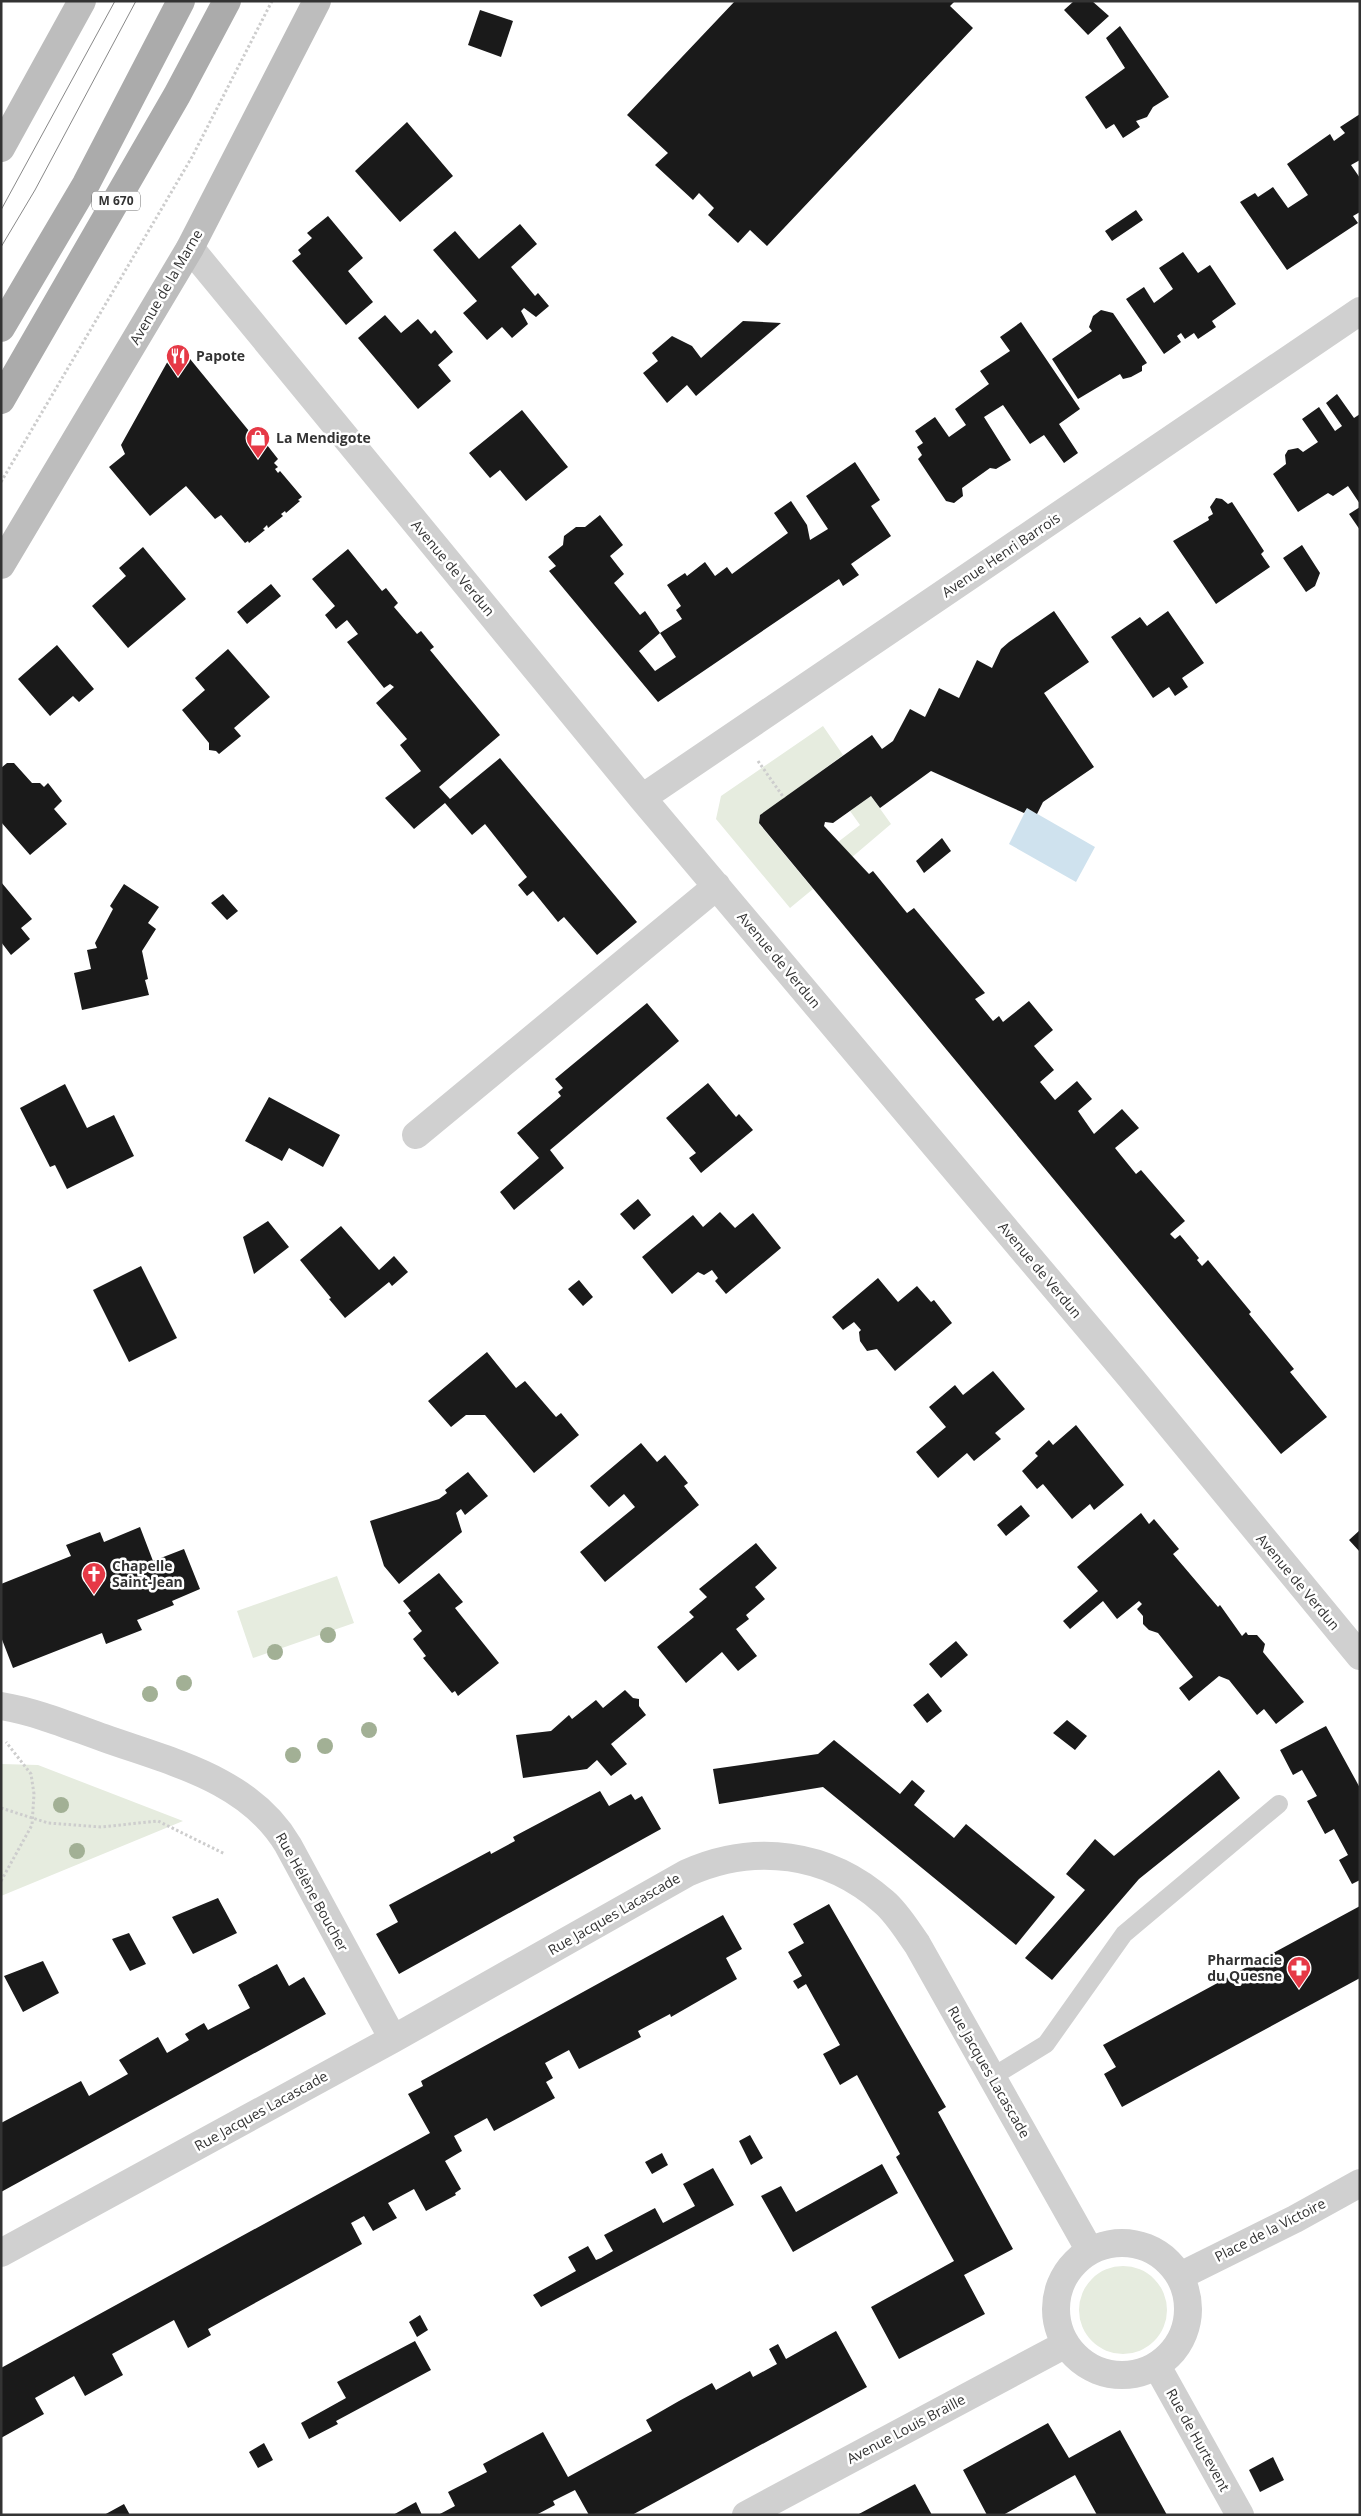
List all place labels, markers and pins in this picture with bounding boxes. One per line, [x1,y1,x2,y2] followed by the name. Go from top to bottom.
[165,343,191,377] restaurant icon: Papote
[196,346,245,365] place label: Papote
[245,425,271,459] shop icon: La Mendigote
[276,428,371,447] place label: La Mendigote
[112,1556,183,1591] place label: Chapelle Saint-Jean
[81,1561,107,1595] church icon: Chapelle Saint-Jean
[1207,1950,1282,1985] place label: Pharmacie du Quesne
[1286,1955,1312,1989] pharmacy icon: Pharmacie du Quesne

